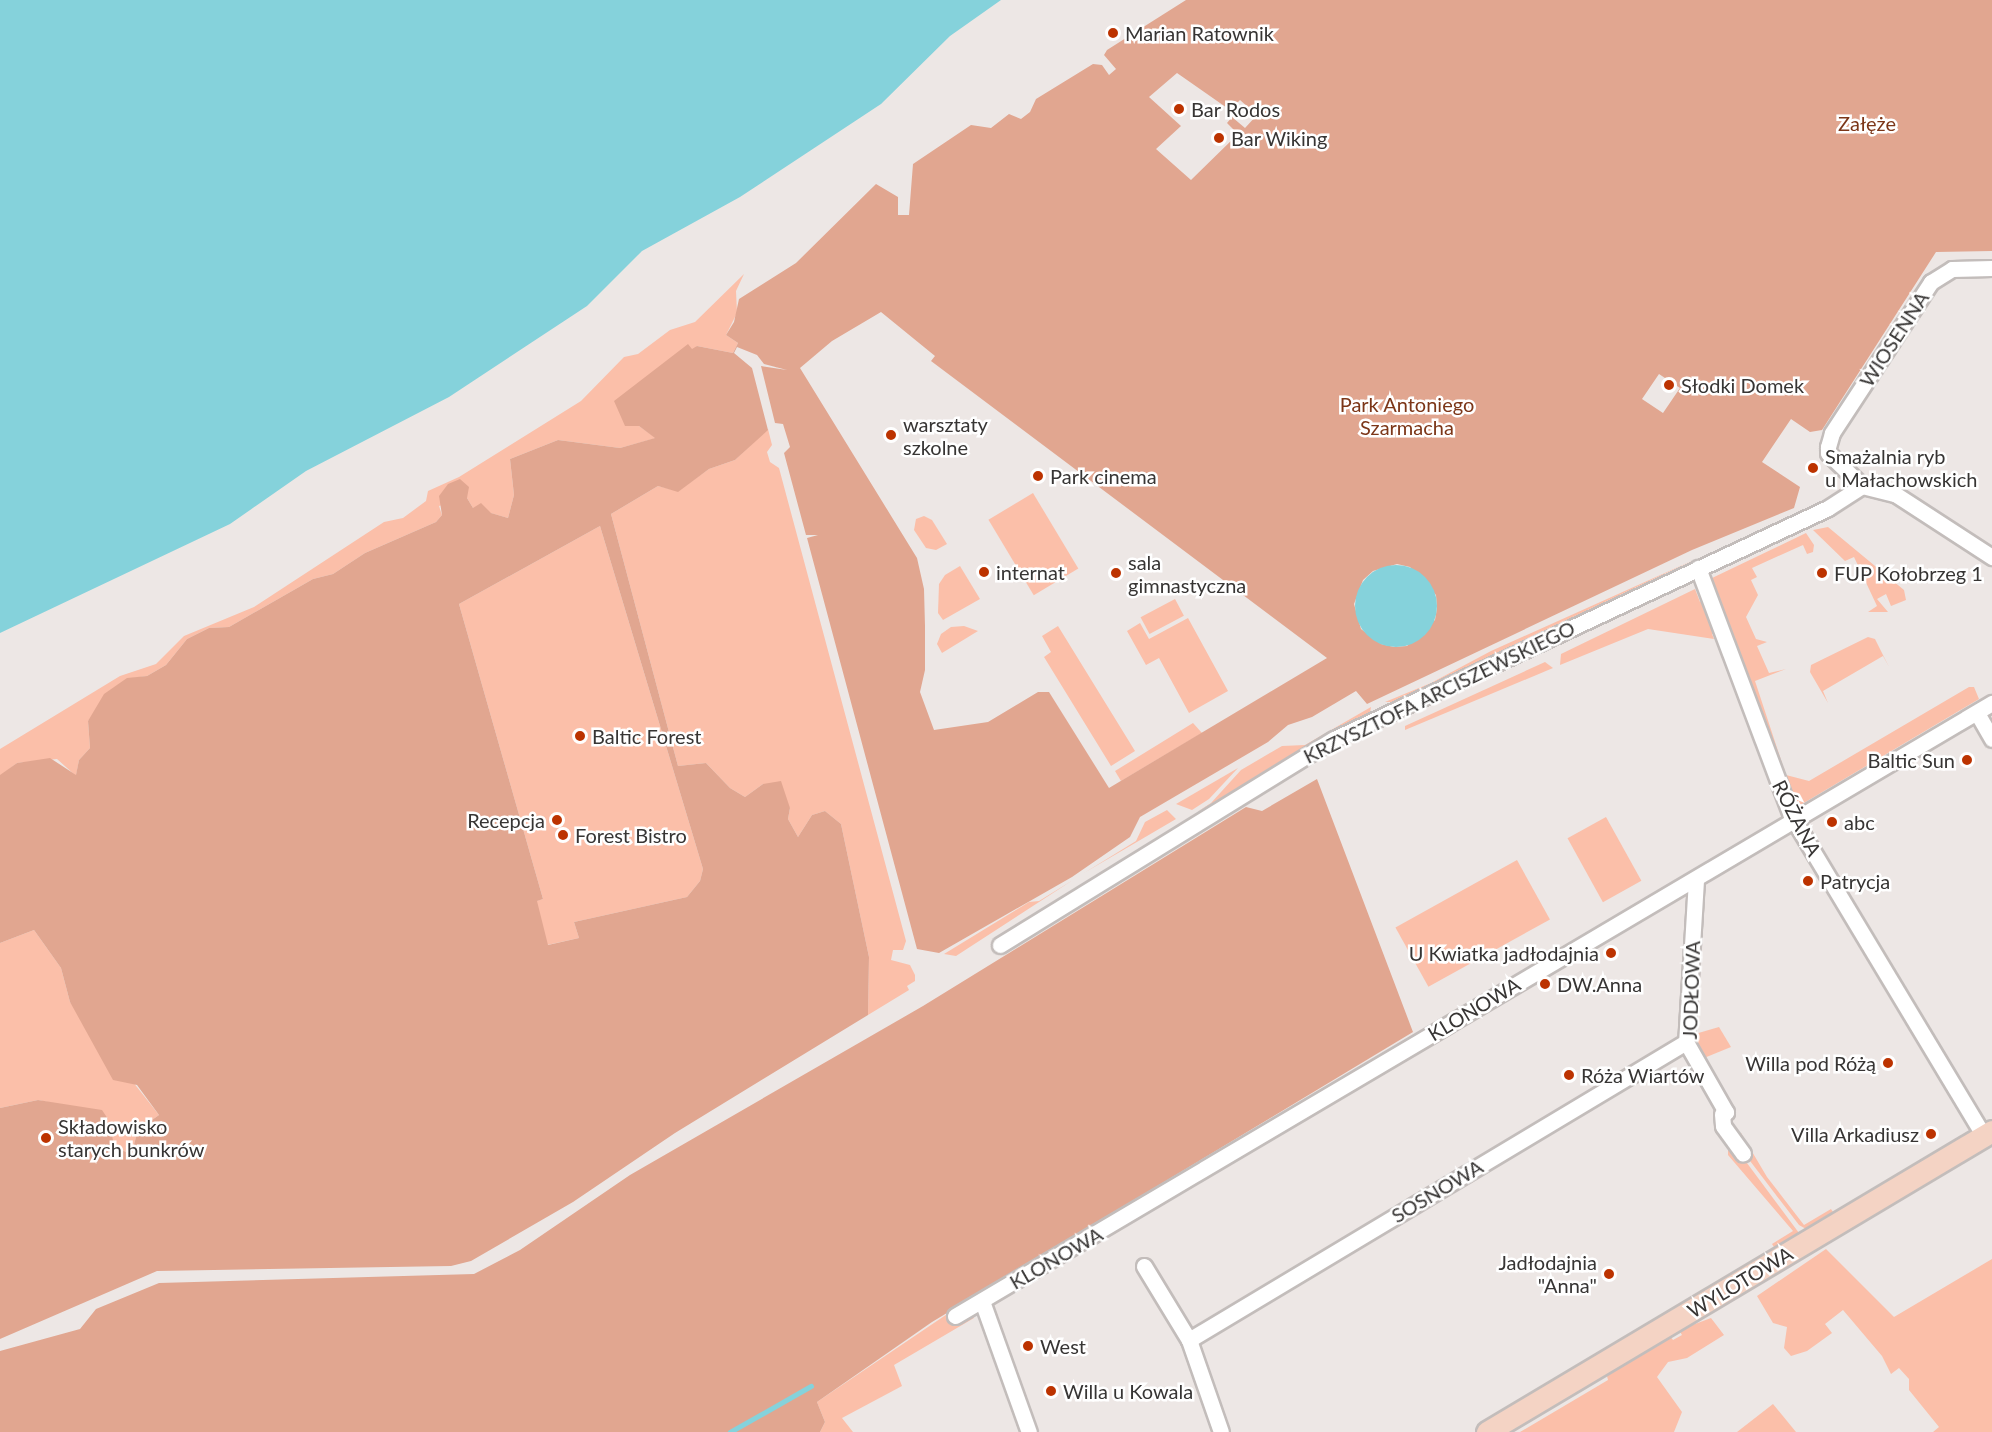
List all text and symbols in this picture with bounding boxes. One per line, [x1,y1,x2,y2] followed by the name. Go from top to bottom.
[1125,21,1274,45] place label: Marian Ratownik
[1106,26,1120,40] marker: Marian Ratownik
[1191,97,1281,121] place label: Bar Rodos
[1172,102,1186,116] marker: Bar Rodos
[1838,111,1896,135] park label: Załęże
[1231,126,1328,150] place label: Bar Wiking
[1212,131,1226,145] marker: Bar Wiking
[1854,287,1934,391] street label: WIOSENNA
[1681,373,1804,397] place label: Słodki Domek
[1662,378,1676,392] marker: Słodki Domek
[1339,393,1475,440] park label: Park Antoniego Szarmacha
[903,412,988,459] place label: warsztaty szkolne
[884,428,898,442] marker: warsztaty szkolne
[1825,444,1977,491] place label: Smażalnia ryb u Małachowskich
[1806,461,1820,475] marker: Smażalnia ryb u Małachowskich
[1050,464,1157,488] place label: Park cinema
[1031,469,1045,483] marker: Park cinema
[1128,550,1246,597] place label: sala gimnastyczna
[996,560,1065,584] place label: internat
[1834,561,1983,585] place label: FUP Kołobrzeg 1
[977,565,991,579] marker: internat
[1109,566,1123,580] marker: sala gimnastyczna
[1815,566,1829,580] marker: FUP Kołobrzeg 1
[1299,615,1579,769] street label: KRZYSZTOFA ARCISZEWSKIEGO
[592,724,701,748] place label: Baltic Forest
[573,729,587,743] marker: Baltic Forest
[1868,748,1955,772] place label: Baltic Sun
[1960,753,1974,767] marker: Baltic Sun
[1768,776,1826,860] street label: RÓŻANA
[467,808,545,832] place label: Recepcja
[1844,810,1875,834] place label: abc
[550,813,564,827] marker: Recepcja
[1825,815,1839,829] marker: abc
[575,823,687,847] place label: Forest Bistro
[556,828,570,842] marker: Forest Bistro
[1820,869,1890,893] place label: Patrycja
[1801,874,1815,888] marker: Patrycja
[1677,940,1705,1040] street label: JODŁOWA
[1409,941,1599,965] place label: U Kwiatka jadłodajnia
[1604,946,1618,960] marker: U Kwiatka jadłodajnia
[1424,972,1524,1046] street label: KLONOWA
[1557,972,1642,996] place label: DW.Anna
[1538,977,1552,991] marker: DW.Anna
[1745,1051,1876,1075] place label: Willa pod Różą
[1881,1056,1895,1070] marker: Willa pod Różą
[1581,1063,1705,1087] place label: Róża Wiartów
[1562,1068,1576,1082] marker: Róża Wiartów
[58,1114,204,1161] place label: Składowisko starych bunkrów
[1790,1122,1919,1146] place label: Villa Arkadiusz
[1924,1127,1938,1141] marker: Villa Arkadiusz
[39,1131,53,1145] marker: Składowisko starych bunkrów
[1387,1154,1487,1228] street label: SOSNOWA
[1005,1222,1107,1294] street label: KLONOWA
[1683,1241,1797,1323] street label: WYLOTOWA
[1498,1250,1597,1297] place label: Jadłodajnia "Anna"
[1602,1267,1616,1281] marker: Jadłodajnia "Anna"
[1040,1334,1086,1358] place label: West
[1021,1339,1035,1353] marker: West
[1063,1379,1193,1403] place label: Willa u Kowala
[1044,1384,1058,1398] marker: Willa u Kowala

